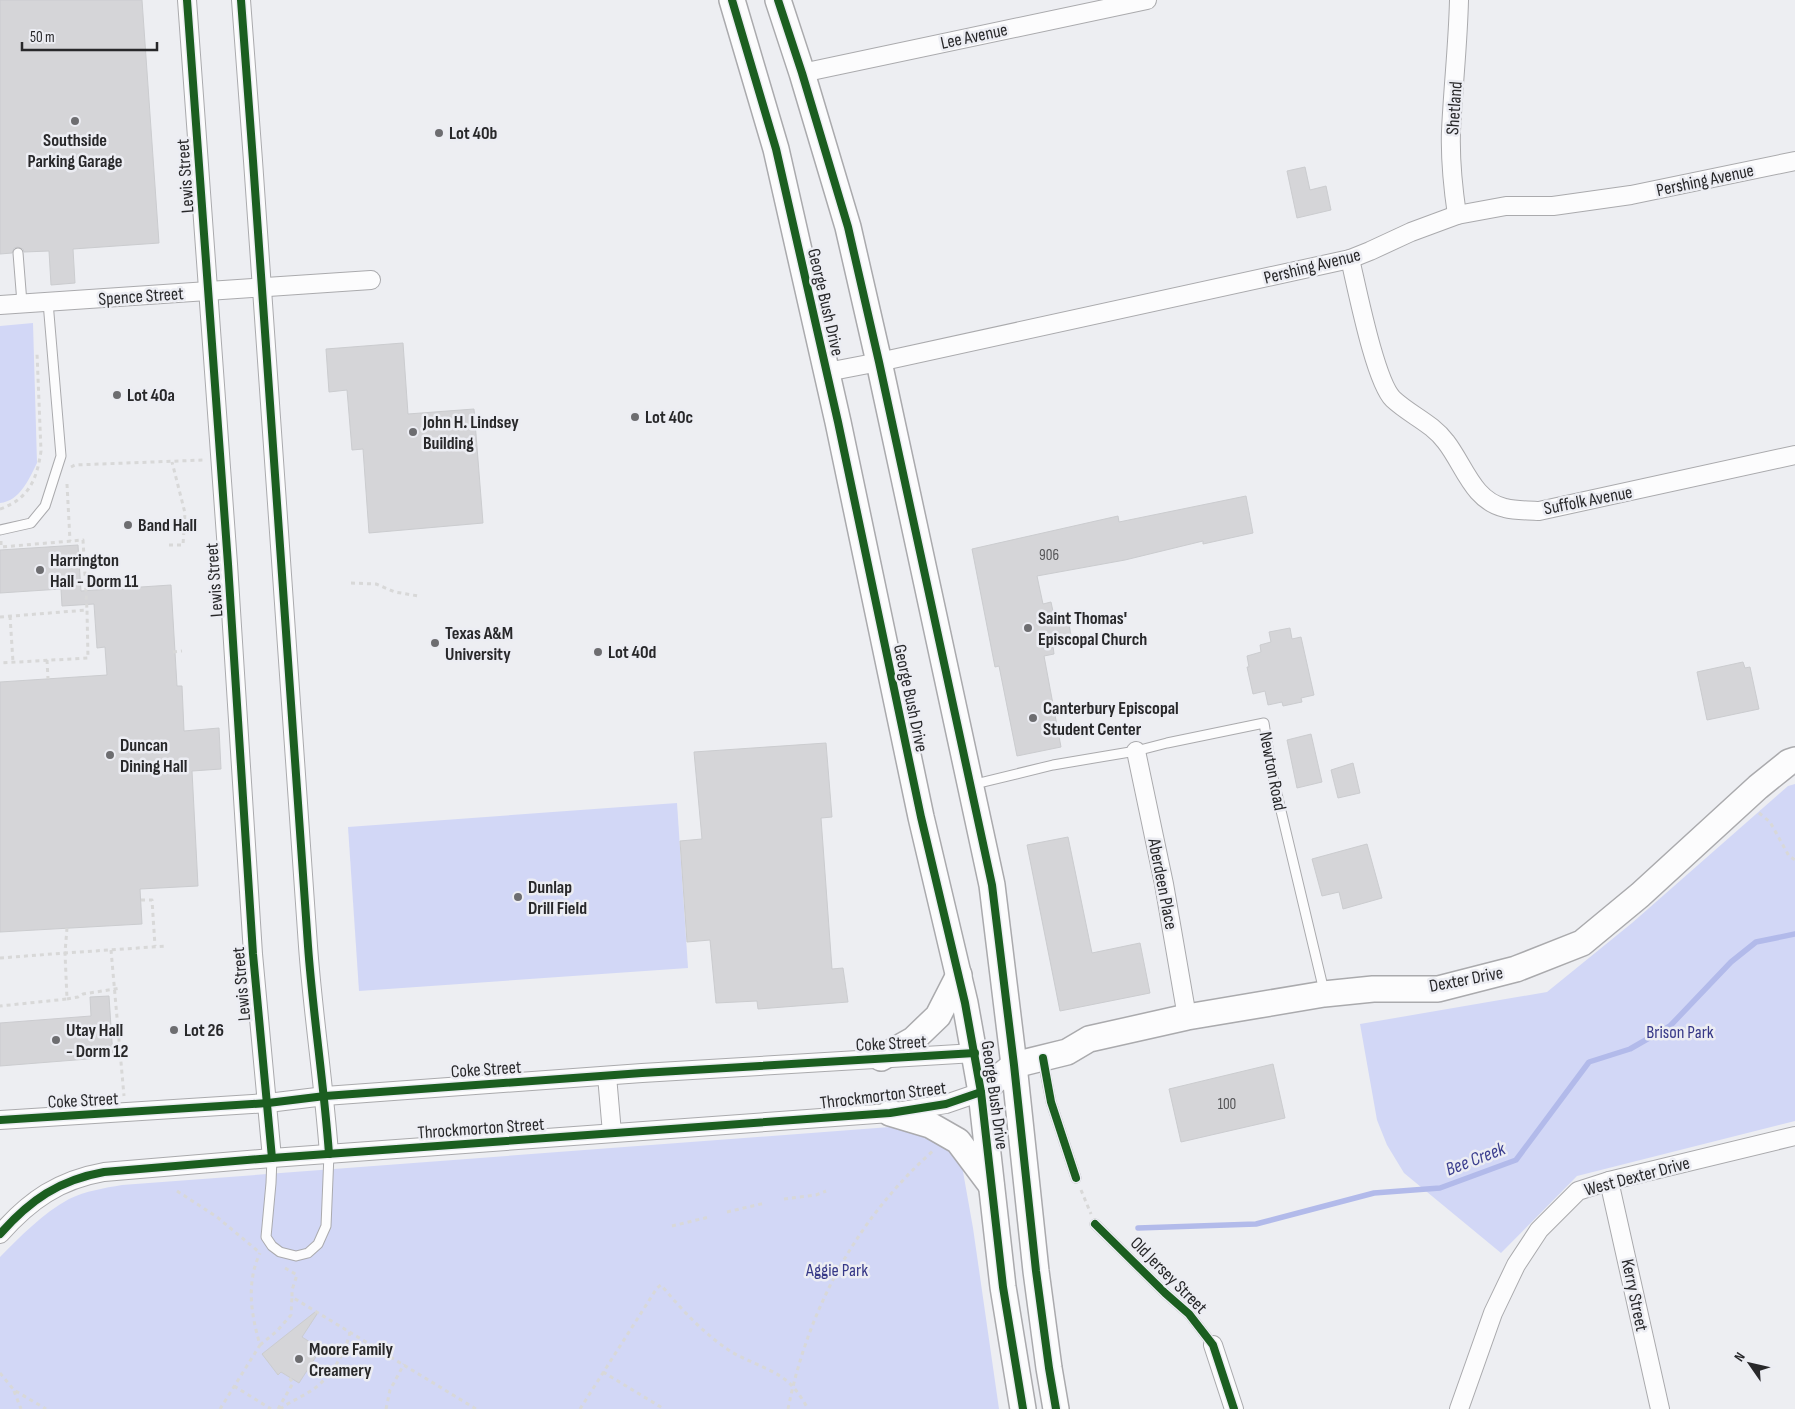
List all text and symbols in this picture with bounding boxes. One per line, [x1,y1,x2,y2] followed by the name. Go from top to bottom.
[939,19,1009,54] street label: Lee Avenue
[22,20,158,52] scale bar
[30,28,55,47] text: 50 m
[1442,81,1467,135] street label: Shetland
[69,115,81,127] marker: Southside Parking Garage
[449,123,498,144] place label: Lot 40b
[433,127,445,139] marker: Lot 40b
[27,130,123,172] place label: Southside Parking Garage
[172,138,199,214] street label: Lewis Street
[1655,160,1756,201] street label: Pershing Avenue
[1262,244,1363,289] street label: Pershing Avenue
[803,246,848,358] street label: George Bush Drive
[98,283,185,310] street label: Spence Street
[127,385,175,406] place label: Lot 40a
[111,389,123,401] marker: Lot 40a
[645,407,693,428] place label: Lot 40c
[629,411,641,423] marker: Lot 40c
[422,412,519,454] place label: John H. Lindsey Building
[407,426,419,438] marker: John H. Lindsey Building
[1542,482,1634,519] street label: Suffolk Avenue
[138,515,197,536] place label: Band Hall
[122,519,134,531] marker: Band Hall
[201,542,228,618] street label: Lewis Street
[1039,546,1059,565] house number: 906
[50,550,138,592] place label: Harrington Hall - Dorm 11
[34,564,46,576] marker: Harrington Hall - Dorm 11
[1038,608,1147,650] place label: Saint Thomas' Episcopal Church
[1022,622,1034,634] marker: Saint Thomas' Episcopal Church
[445,623,513,665] place label: Texas A&M University
[429,637,441,649] marker: Texas A&M University
[608,642,657,663] place label: Lot 40d
[889,642,932,754] street label: George Bush Drive
[592,646,604,658] marker: Lot 40d
[1043,698,1179,740] place label: Canterbury Episcopal Student Center
[1027,712,1039,724] marker: Canterbury Episcopal Student Center
[1255,730,1290,812] street label: Newton Road
[120,735,187,777] place label: Duncan Dining Hall
[104,749,116,761] marker: Duncan Dining Hall
[1143,836,1182,931] street label: Aberdeen Place
[528,877,587,919] place label: Dunlap Drill Field
[512,891,524,903] marker: Dunlap Drill Field
[228,945,255,1022] street label: Lewis Street
[1427,962,1505,997] street label: Dexter Drive
[66,1020,128,1062] place label: Utay Hall - Dorm 12
[184,1020,224,1041] place label: Lot 26
[1646,1022,1714,1043] park label: Brison Park
[168,1024,180,1036] marker: Lot 26
[855,1031,927,1056] street label: Coke Street
[50,1034,62,1046] marker: Utay Hall - Dorm 12
[976,1039,1013,1151] street label: George Bush Drive
[450,1057,523,1082] street label: Coke Street
[819,1077,948,1114] street label: Throckmorton Street
[47,1088,119,1113] street label: Coke Street
[1218,1095,1236,1114] house number: 100
[417,1114,546,1143] street label: Throckmorton Street
[1442,1137,1509,1181] water label: Bee Creek
[1582,1152,1692,1201] street label: West Dexter Drive
[1126,1233,1212,1318] street label: Old Jersey Street
[1617,1257,1653,1334] street label: Kerry Street
[805,1260,868,1281] park label: Aggie Park
[309,1339,393,1381] place label: Moore Family Creamery
[1725,1339,1775,1389] north arrow
[1730,1349,1749,1365] text: N
[293,1353,305,1365] marker: Moore Family Creamery

